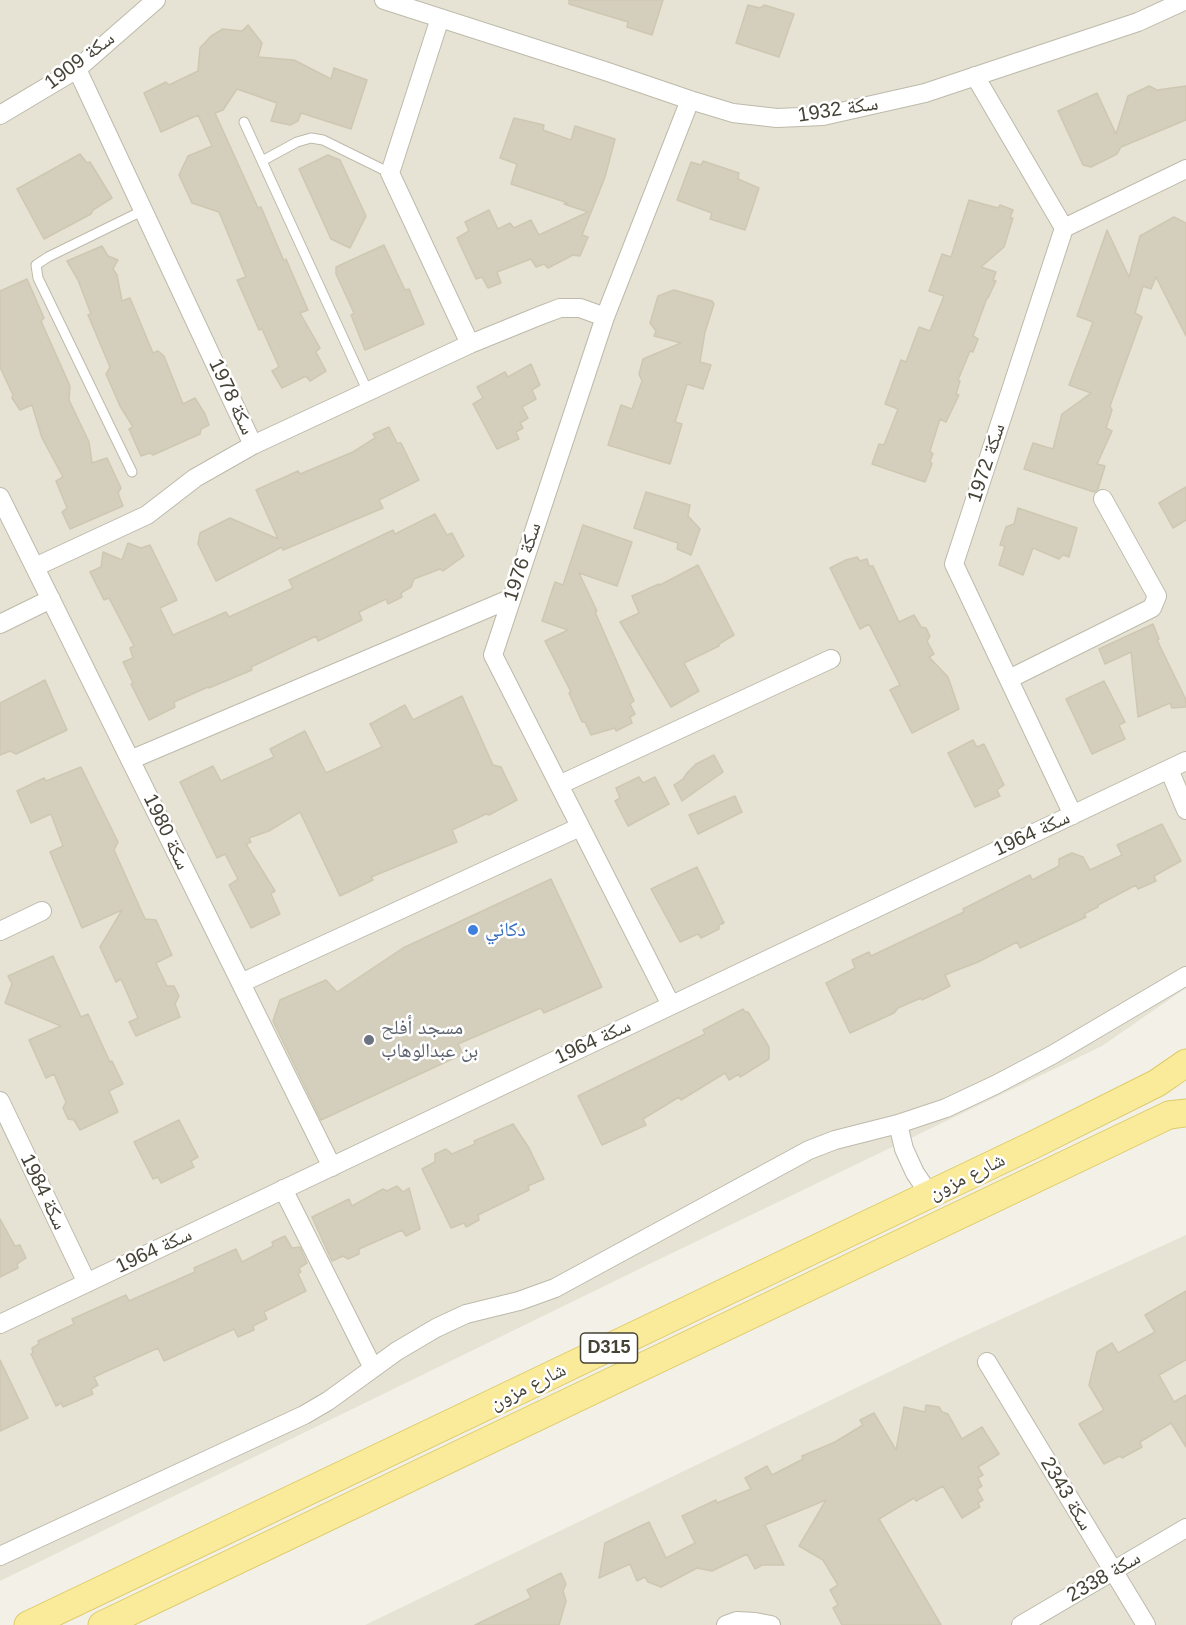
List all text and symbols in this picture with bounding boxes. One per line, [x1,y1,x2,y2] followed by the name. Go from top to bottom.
[40,27,120,95] street label: سكة 1909
[796,92,880,128] street label: سكة 1932
[203,355,259,439] street label: سكة 1978
[963,421,1011,505] street label: سكة 1972
[499,520,547,604] street label: سكة 1976
[137,790,195,874] street label: سكة 1980
[990,806,1074,862] street label: سكة 1964
[485,918,526,942] place label: دكاني
[466,923,480,937] marker: دكاني
[551,1014,635,1070] street label: سكة 1964
[381,1016,478,1063] place label: مسجد أفلح بن عبدالوهاب
[362,1033,376,1047] marker: مسجد أفلح بن عبدالوهاب
[925,1148,1009,1206] street label: شارع مزون
[14,1150,72,1234] street label: سكة 1984
[112,1223,196,1279] street label: سكة 1964
[580,1333,638,1363] road number: D315
[486,1358,570,1416] street label: شارع مزون
[1035,1453,1097,1535] street label: سكة 2343
[1063,1546,1145,1608] street label: سكة 2338

